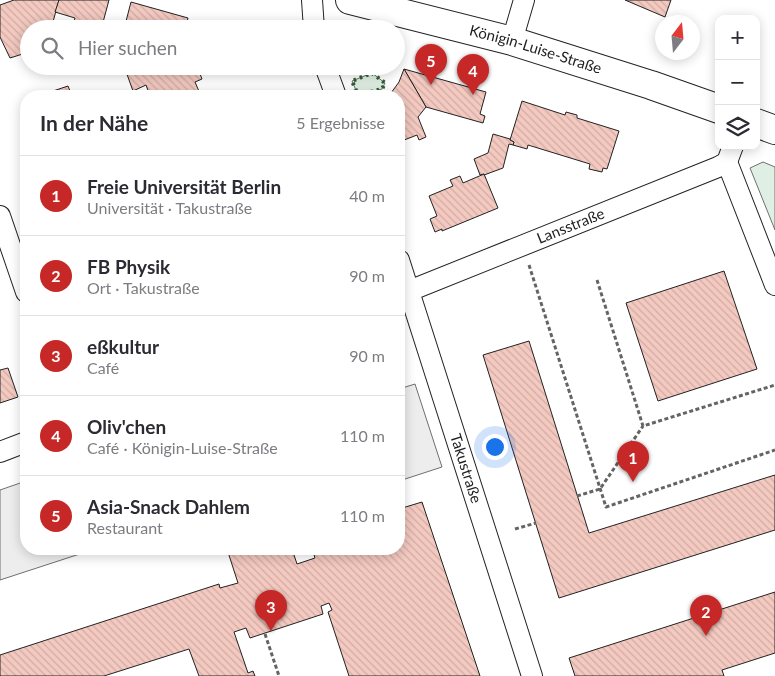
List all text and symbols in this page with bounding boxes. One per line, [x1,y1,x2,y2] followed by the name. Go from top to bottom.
[655,15,700,60] north arrow
[715,15,760,150] map controls
[715,15,760,60] button: +
[20,20,405,75] search box
[468,21,604,77] street label: Königin-Luise-Straße
[38,34,66,62] icon: search
[78,36,177,59] text: Hier suchen
[415,44,447,85] pin: 5
[457,54,489,95] pin: 4
[715,60,760,105] button: −
[715,105,760,150] button: layers
[40,110,148,135] text: In der Nähe
[296,113,385,132] text: 5 Ergebnisse
[87,175,281,198] text: Freie Universität Berlin
[51,186,61,205] text: 1
[349,186,385,205] text: 40 m
[87,198,252,217] text: Universität · Takustraße
[534,204,607,247] street label: Lansstraße
[87,255,170,278] text: FB Physik
[51,266,61,285] text: 2
[349,266,385,285] text: 90 m
[87,278,200,297] text: Ort · Takustraße
[87,335,159,358] text: eßkultur
[51,346,61,365] text: 3
[349,346,385,365] text: 90 m
[87,358,119,377] text: Café
[87,415,166,438] text: Oliv'chen
[51,426,61,445] text: 4
[340,426,385,445] text: 110 m
[447,431,486,505] street label: Takustraße
[482,434,508,460] your location
[87,438,278,457] text: Café · Königin-Luise-Straße
[617,441,649,482] pin: 1
[87,495,250,518] text: Asia-Snack Dahlem
[51,506,61,525] text: 5
[340,506,385,525] text: 110 m
[87,518,163,537] text: Restaurant
[255,590,287,631] pin: 3
[690,595,722,636] pin: 2

